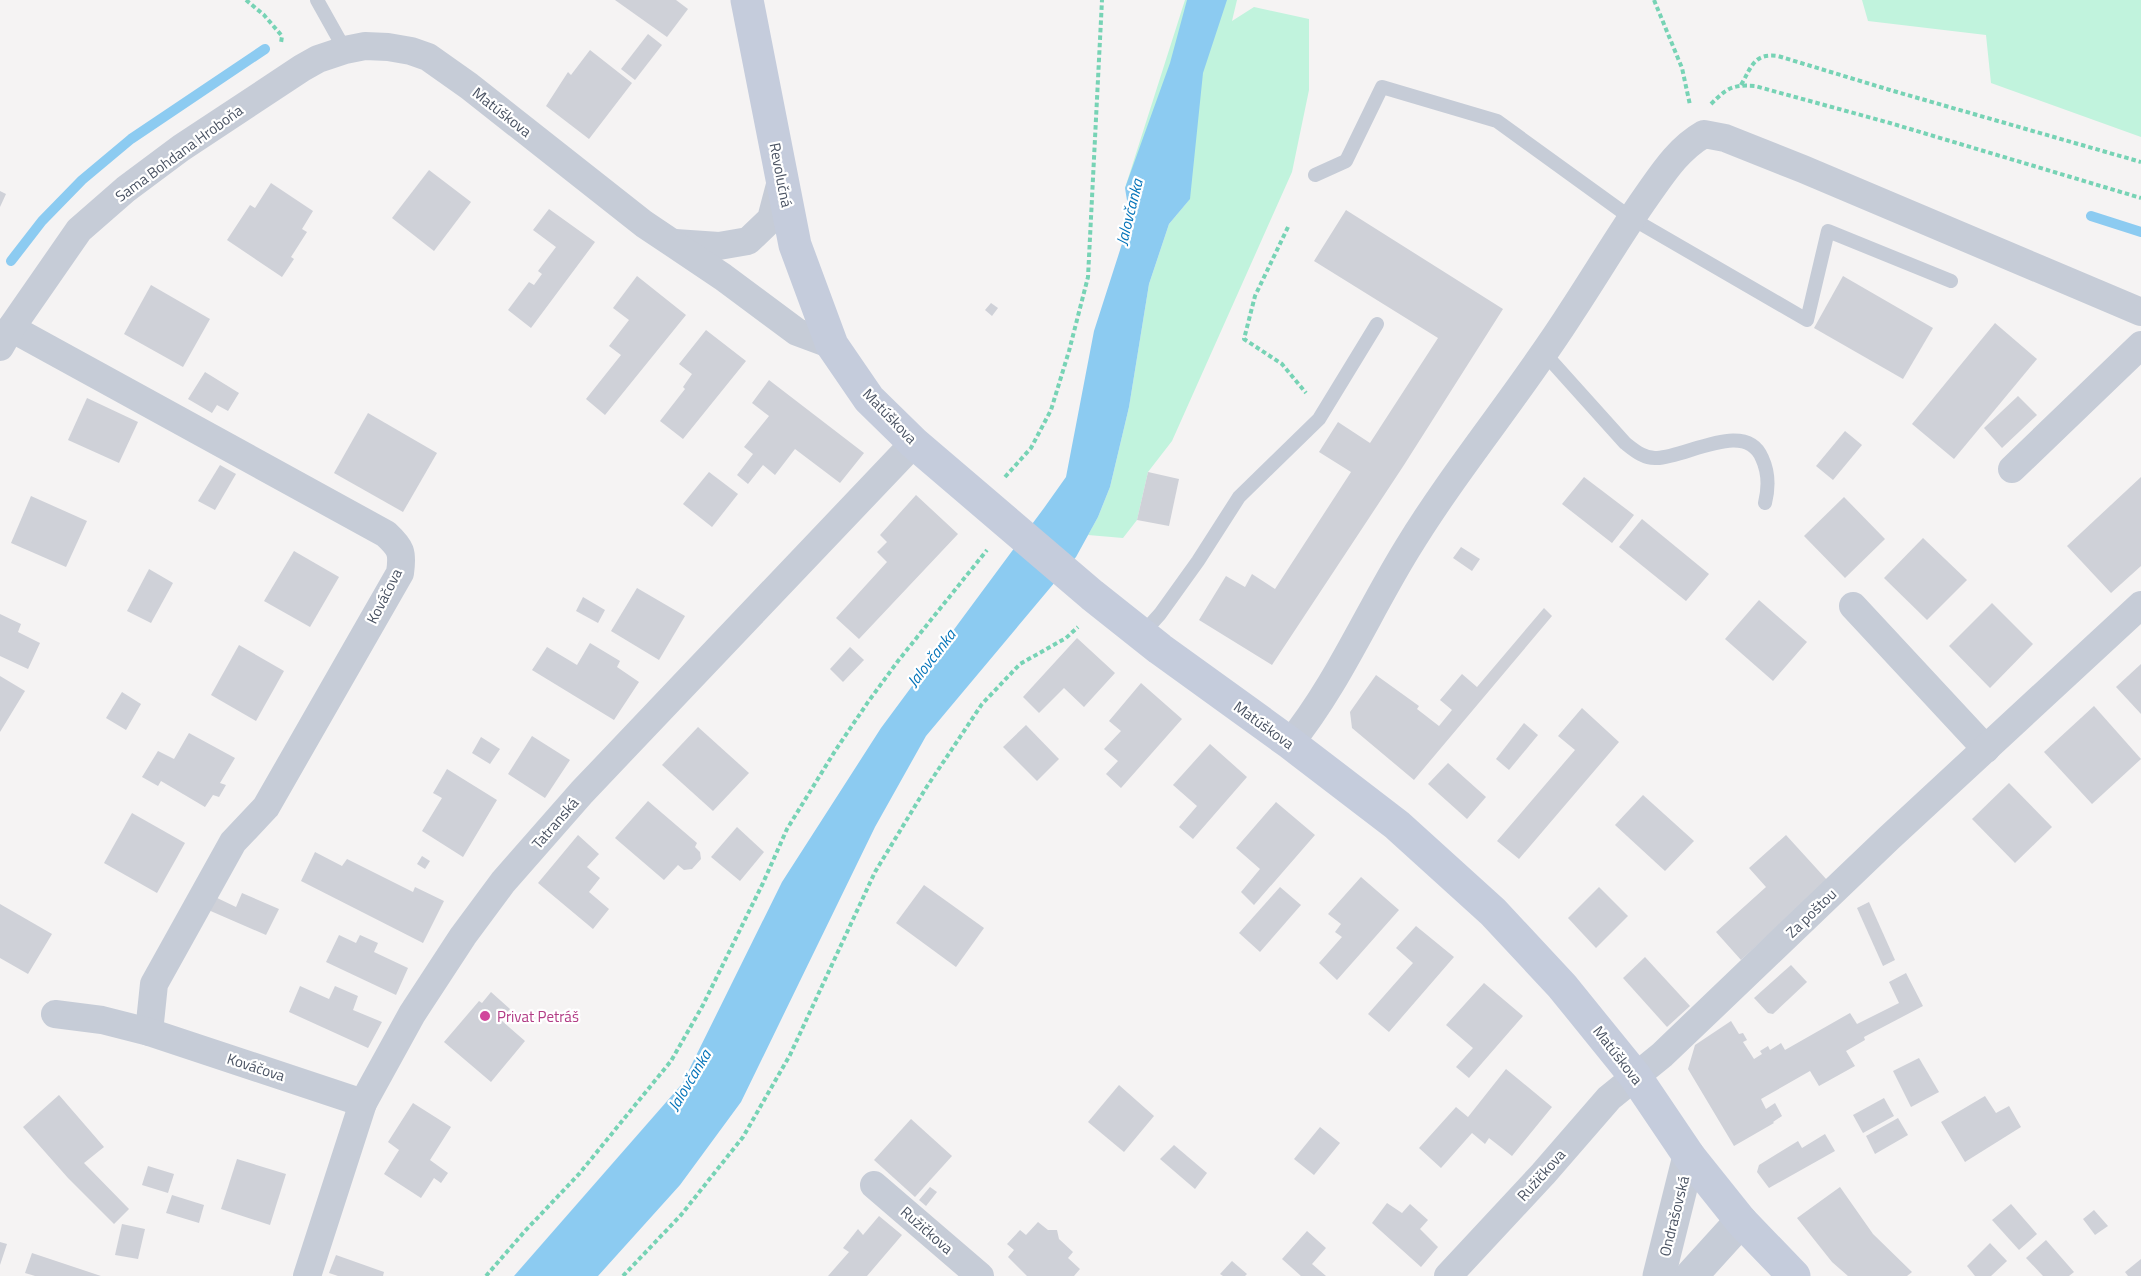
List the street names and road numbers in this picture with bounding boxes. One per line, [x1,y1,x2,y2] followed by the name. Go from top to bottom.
[467,81,537,143] street label: Matúškova
[110,98,248,207] street label: Sama Bohdana Hroboňa
[763,141,799,210] street label: Revolučná
[858,383,923,449] street label: Matúškova
[360,564,408,628] street label: Kováčova
[1229,695,1299,755] street label: Matúškova
[526,792,584,854] street label: Tatranská
[1780,883,1842,943] street label: Za poštou
[1587,1020,1649,1090] street label: Matúškova
[224,1047,288,1087] street label: Kováčova
[1511,1143,1571,1206] street label: Ružičkova
[1653,1173,1695,1259] street label: Ondrašovská
[896,1201,959,1260] street label: Ružičkova

